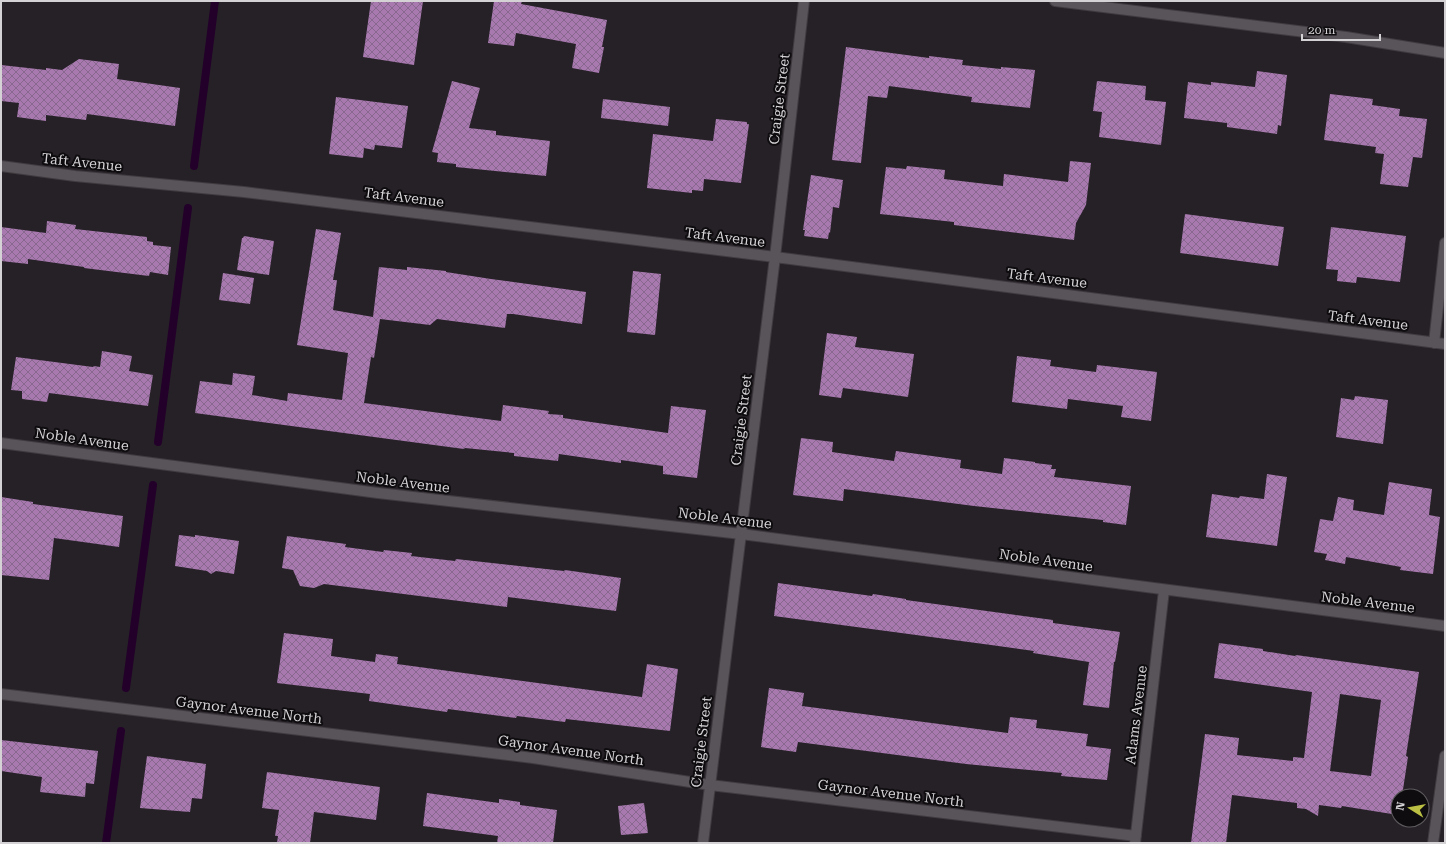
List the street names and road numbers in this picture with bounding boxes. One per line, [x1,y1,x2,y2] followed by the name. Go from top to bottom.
[765,53,793,145] street label: Craigie Street
[41,150,123,174] street label: Taft Avenue
[363,184,445,210] street label: Taft Avenue
[684,224,766,250] street label: Taft Avenue
[1006,265,1088,291] street label: Taft Avenue
[1327,307,1409,333] street label: Taft Avenue
[727,374,755,466] street label: Craigie Street
[34,425,130,454] street label: Noble Avenue
[355,468,451,496] street label: Noble Avenue
[677,504,773,532] street label: Noble Avenue
[998,546,1094,575] street label: Noble Avenue
[1320,588,1416,616] street label: Noble Avenue
[1122,664,1150,765] street label: Adams Avenue
[175,693,323,727] street label: Gaynor Avenue North
[687,696,715,788] street label: Craigie Street
[497,732,645,768] street label: Gaynor Avenue North
[817,776,965,810] street label: Gaynor Avenue North

